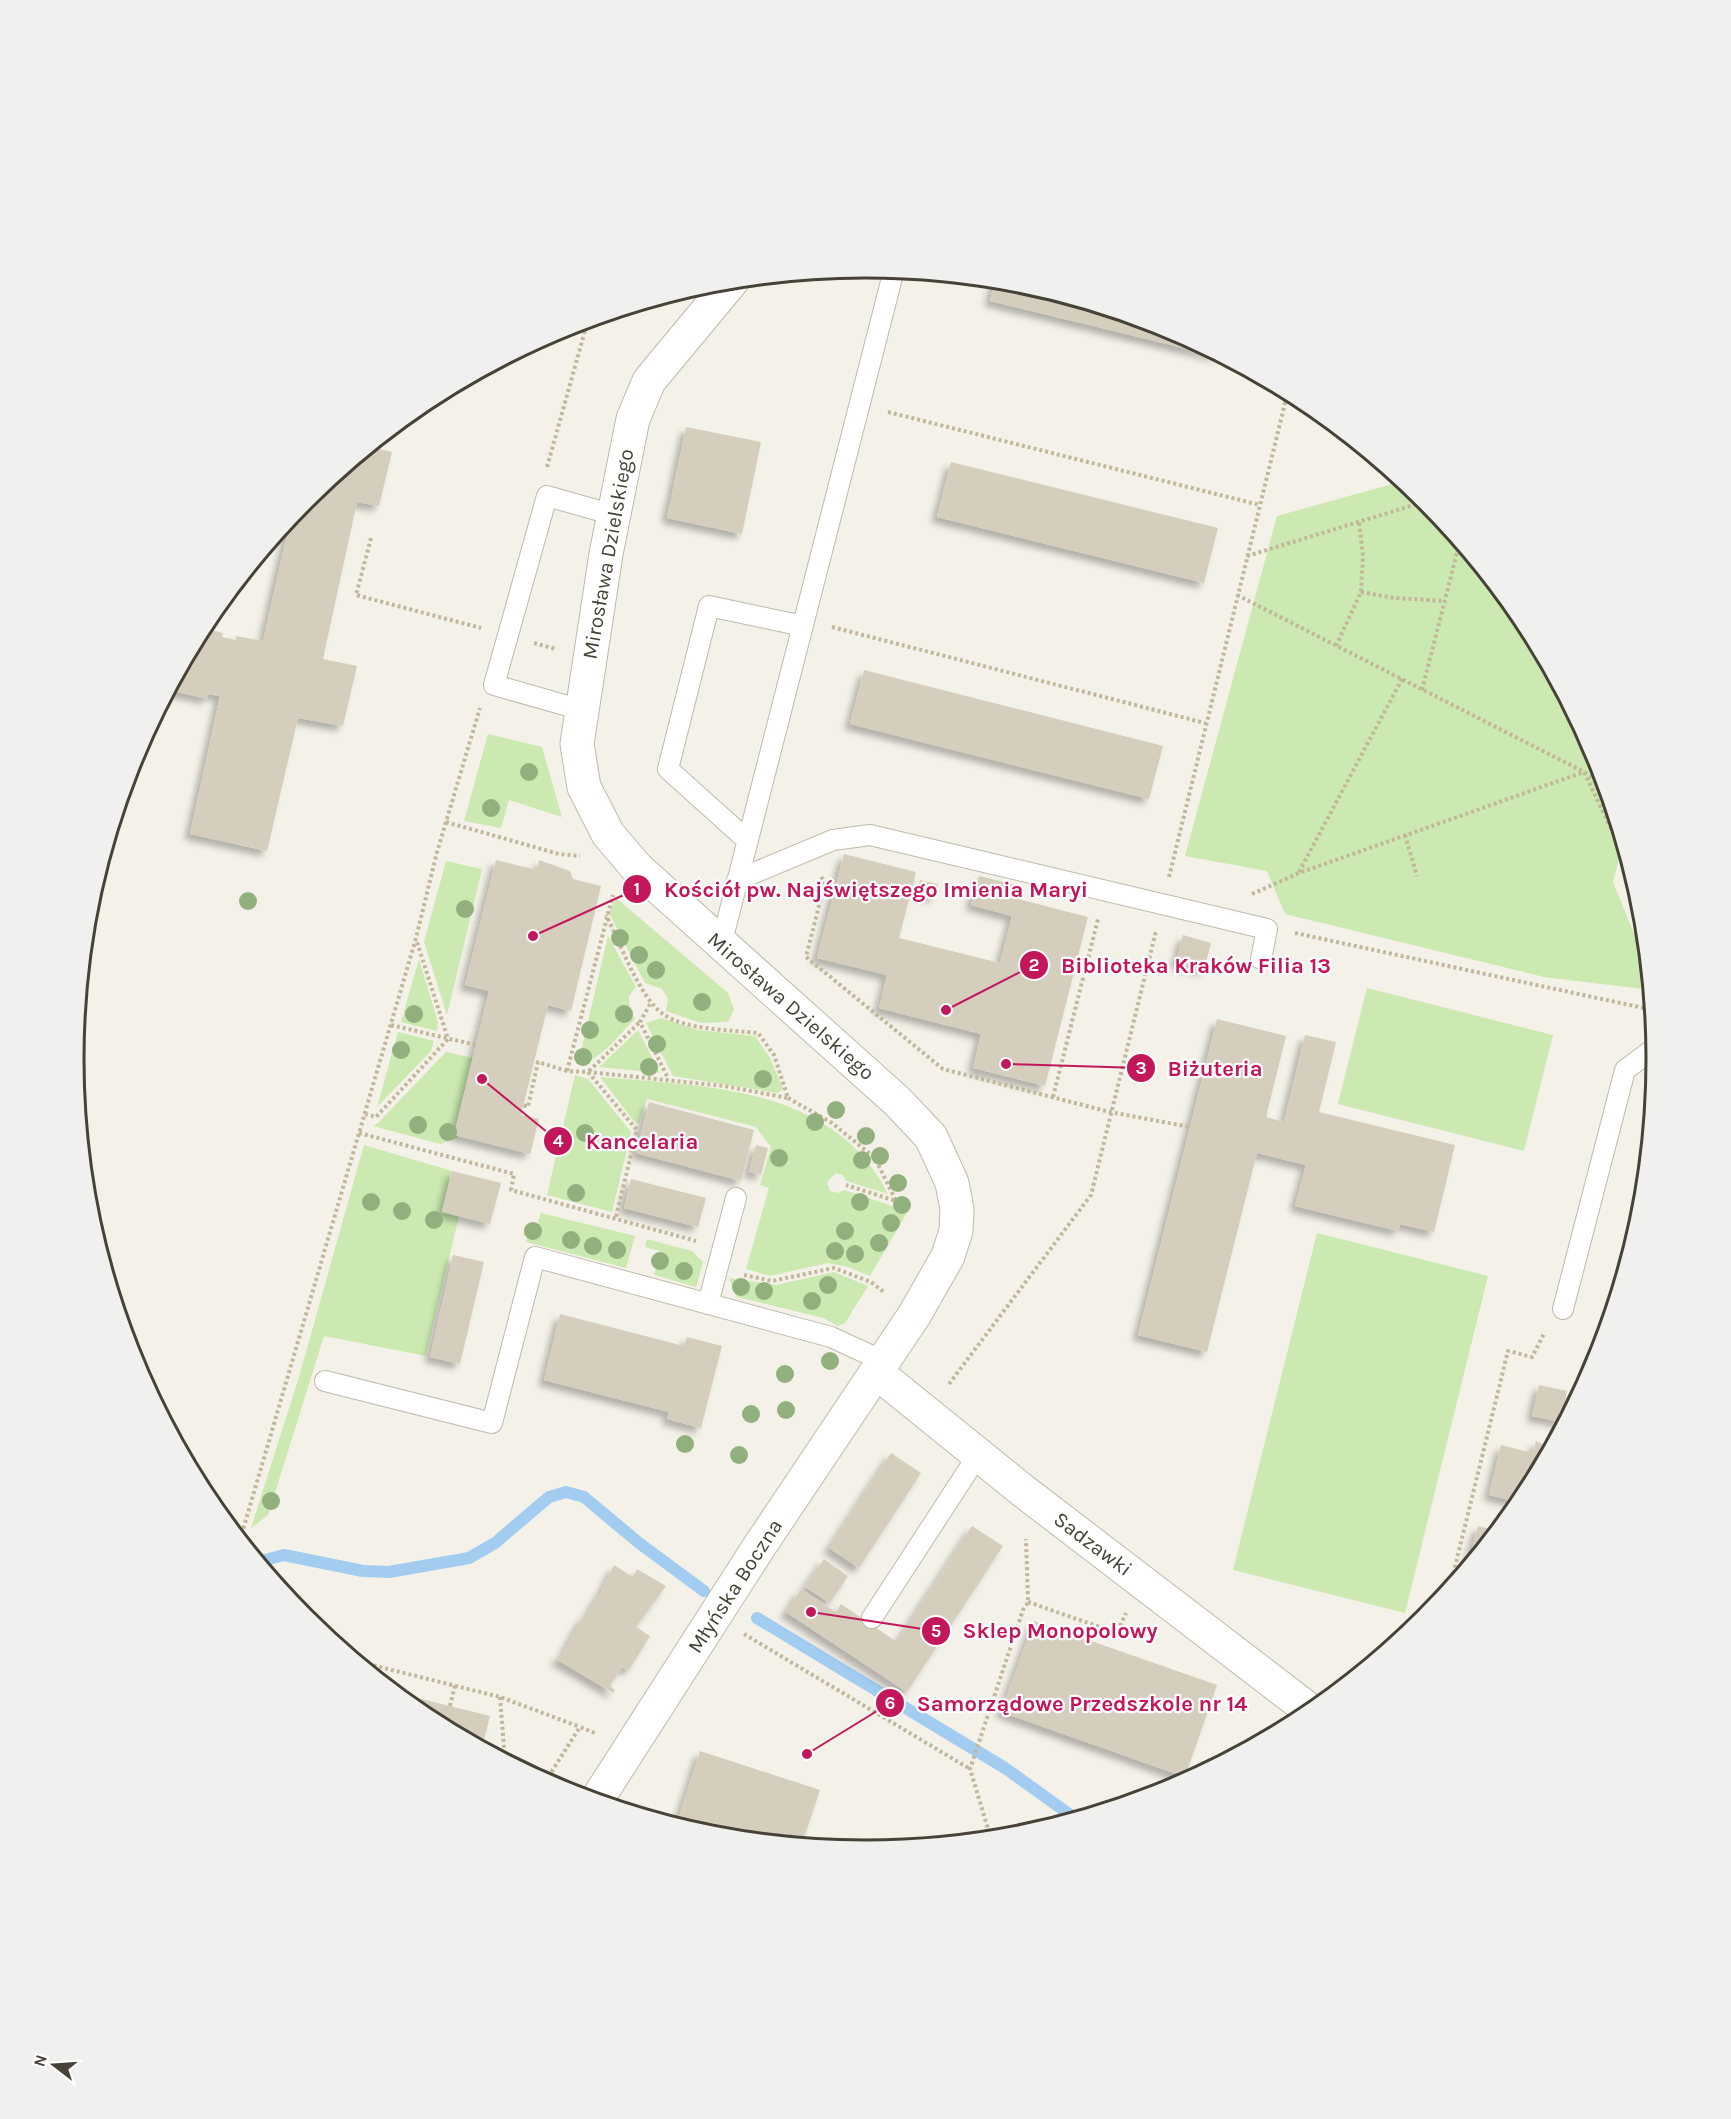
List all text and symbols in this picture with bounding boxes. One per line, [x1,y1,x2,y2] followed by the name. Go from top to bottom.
[578,447,638,661] street label: Mirosława Dzielskiego
[622,869,1100,909] callout: Kościół pw. Najświętszego Imienia Maryi
[664,877,1088,903] text: Kościół pw. Najświętszego Imienia Maryi
[634,878,640,900] text: 1
[703,927,879,1085] street label: Mirosława Dzielskiego
[1019,945,1343,985] callout: Biblioteka Kraków Filia 13
[1061,953,1331,979] text: Biblioteka Kraków Filia 13
[1029,954,1039,976] text: 2
[1126,1048,1275,1088] callout: Biżuteria
[1167,1056,1263,1082] text: Biżuteria
[1135,1057,1147,1079] text: 3
[543,1121,710,1161] callout: Kancelaria
[586,1129,698,1155] text: Kancelaria
[553,1130,564,1152] text: 4
[1049,1507,1137,1581] street label: Sadzawki
[683,1514,787,1658] street label: Młyńska Boczna
[921,1611,1170,1651] callout: Sklep Monopolowy
[962,1618,1158,1644] text: Sklep Monopolowy
[931,1620,941,1642] text: 5
[875,1683,1260,1723] callout: Samorządowe Przedszkole nr 14
[917,1691,1247,1717] text: Samorządowe Przedszkole nr 14
[885,1692,896,1714] text: 6
[24,2035,84,2095] north arrow
[29,2052,51,2069] text: N

